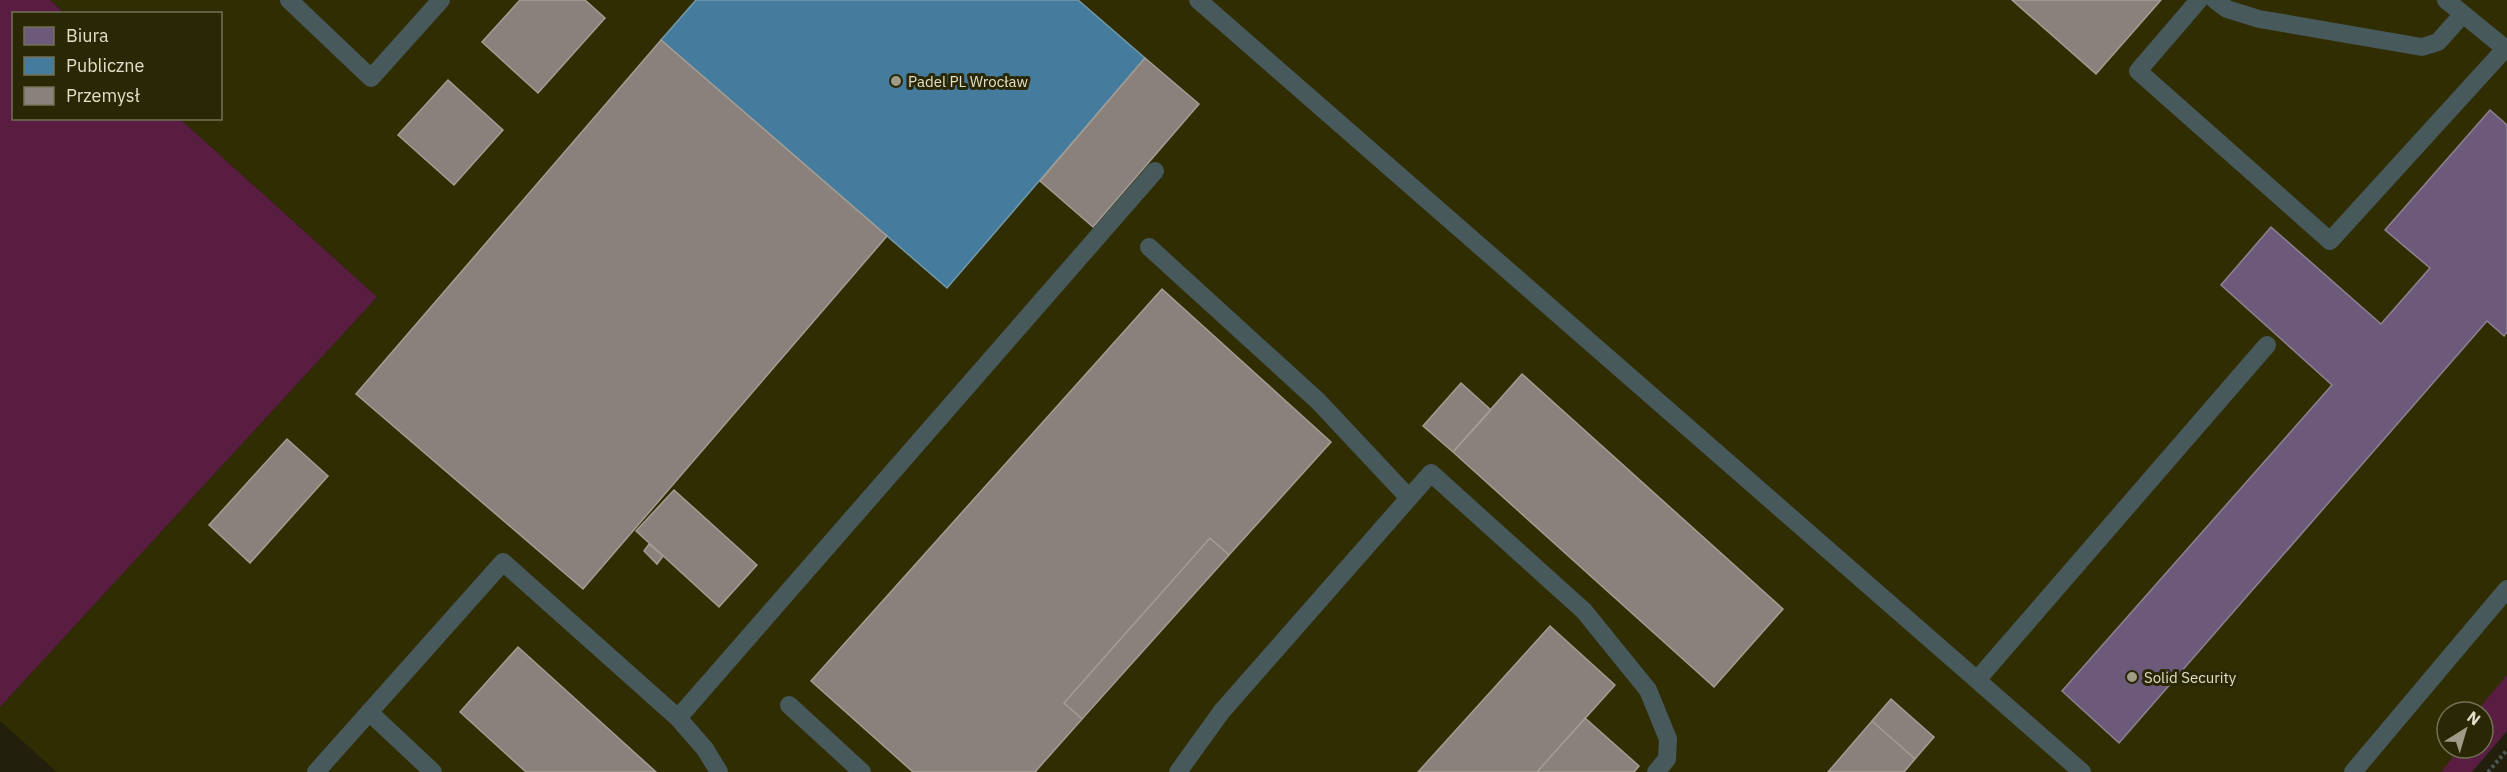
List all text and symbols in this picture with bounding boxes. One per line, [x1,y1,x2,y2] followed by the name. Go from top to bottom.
[12,12,222,120] legend
[66,24,109,47] text: Biura
[66,54,145,77] text: Publiczne
[908,72,1028,91] place label: Padel PL Wrocław
[889,74,903,88] marker: Padel PL Wrocław
[66,84,140,107] text: Przemysł
[2144,668,2237,687] place label: Solid Security
[2125,670,2139,684] marker: Solid Security
[2435,700,2495,760] north arrow
[2463,707,2485,729] text: N

